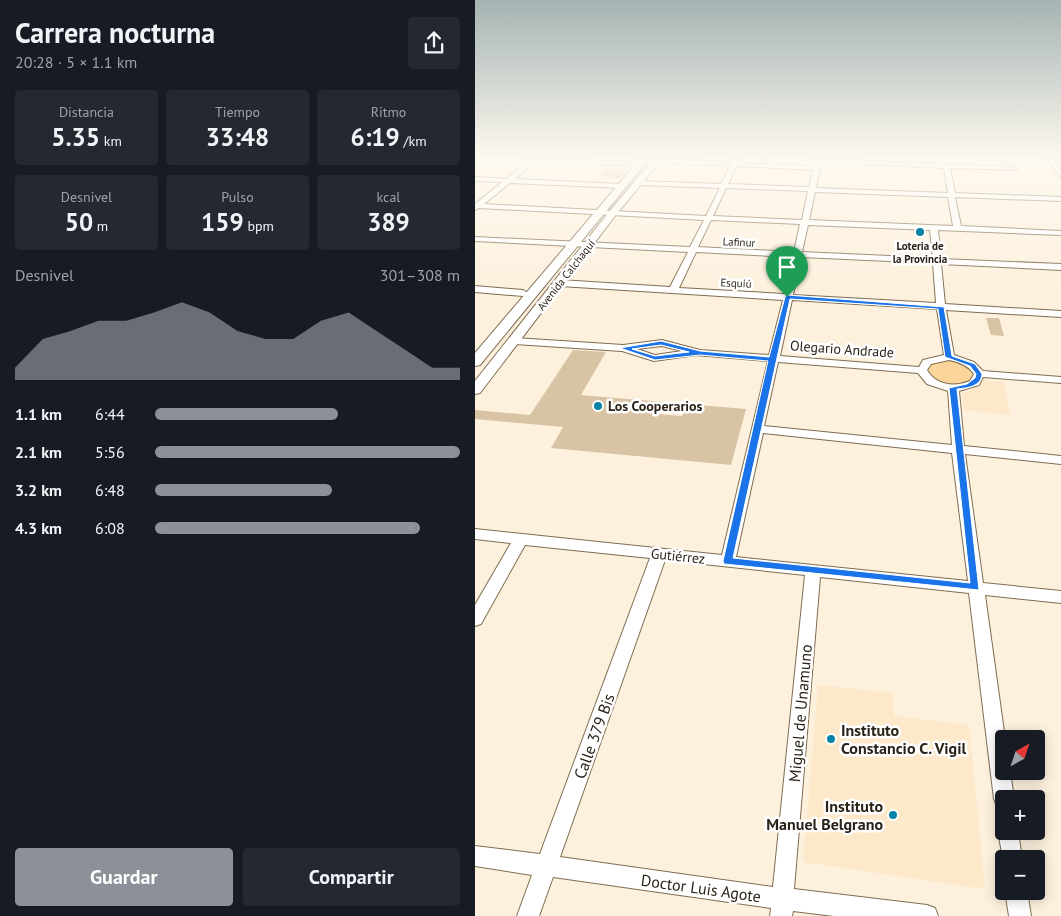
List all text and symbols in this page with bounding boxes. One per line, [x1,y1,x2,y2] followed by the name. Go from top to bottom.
[15,14,215,51] text: Carrera nocturna
[408,17,460,69] button: share
[15,52,137,72] text: 20:28 · 5 × 1.1 km
[59,103,114,121] text: Distancia
[215,103,260,121] text: Tiempo
[371,103,406,121] text: Ritmo
[51,121,100,153] text: 5.35
[206,121,269,153] text: 33:48
[350,121,400,153] text: 6:19
[100,132,122,150] text: km
[400,132,427,150] text: /km
[61,188,112,206] text: Desnivel
[221,188,254,206] text: Pulso
[377,188,400,206] text: kcal
[65,206,93,238] text: 50
[201,206,244,238] text: 159
[367,206,410,238] text: 389
[93,217,108,235] text: m
[244,217,274,235] text: bpm
[914,226,926,238] marker: Loteria de la Provincia
[722,234,756,250] street label: Lafinur
[534,237,598,313] street label: Avenida Calchaquí
[893,239,947,266] place label: Loteria de la Provincia
[766,246,808,297] pin
[773,253,801,281] icon: arrive
[15,265,74,285] text: Desnivel
[380,265,460,285] text: 301–308 m
[720,275,752,291] street label: Esquiú
[789,336,895,362] street label: Olegario Andrade
[608,397,703,415] place label: Los Cooperarios
[592,400,604,412] marker: Los Cooperarios
[15,404,62,424] text: 1.1 km
[95,404,125,424] text: 6:44
[15,442,62,462] text: 2.1 km
[95,442,125,462] text: 5:56
[15,480,62,500] text: 3.2 km
[95,480,125,500] text: 6:48
[15,518,62,538] text: 4.3 km
[95,518,125,538] text: 6:08
[650,544,706,568] street label: Gutiérrez
[784,643,816,783] street label: Miguel de Unamuno
[569,690,619,781] street label: Calle 379 Bis
[841,720,966,758] place label: Instituto Constancio C. Vigil
[995,730,1045,780] north arrow
[995,730,1045,900] map controls
[825,733,837,745] marker: Instituto Constancio C. Vigil
[995,790,1045,840] button: +
[766,796,883,834] place label: Instituto Manuel Belgrano
[887,809,899,821] marker: Instituto Manuel Belgrano
[15,848,233,906] button: Guardar
[243,848,460,906] button: Compartir
[995,850,1045,900] button: −
[640,870,762,906] street label: Doctor Luis Agote

